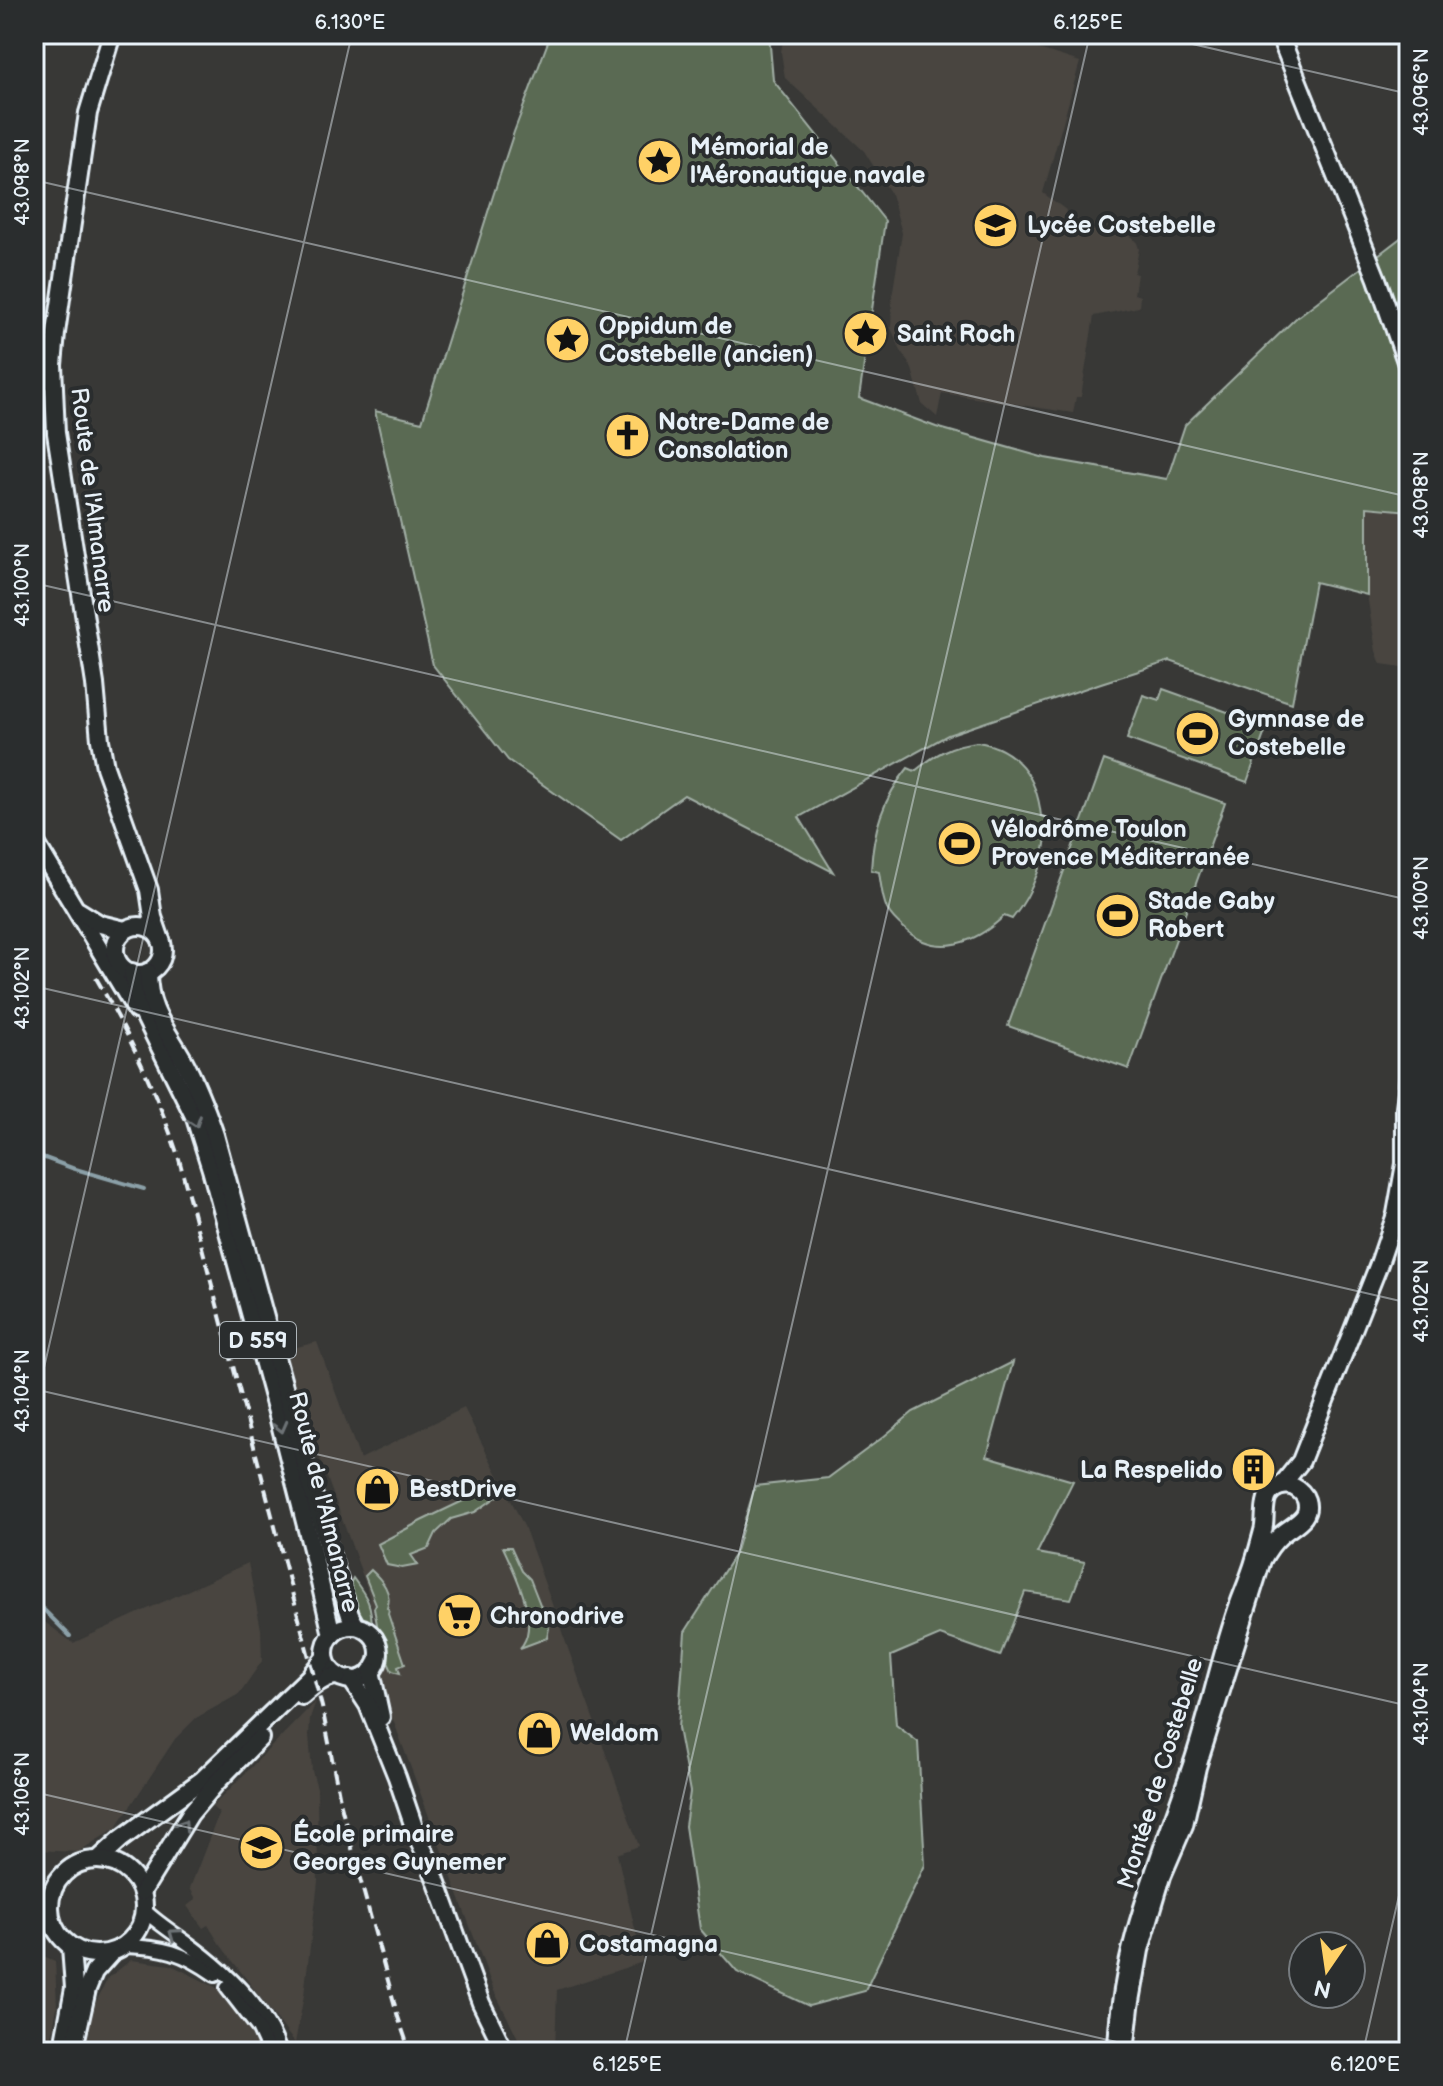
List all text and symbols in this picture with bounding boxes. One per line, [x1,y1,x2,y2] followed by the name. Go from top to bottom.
[315,11,385,35] text: 6.130°E
[1053,11,1123,35] text: 6.125°E
[1410,48,1434,136] text: 43.096°N
[690,133,925,190] place label: Mémorial de l'Aéronautique navale
[635,137,683,185] place icon: Mémorial de l'Aéronautique navale
[11,138,35,226] text: 43.098°N
[972,201,1020,249] school or university icon: Lycée Costebelle
[1027,211,1216,240] place label: Lycée Costebelle
[842,310,890,358] place icon: Saint Roch
[599,312,814,369] place label: Oppidum de Costebelle (ancien)
[544,316,592,364] place icon: Oppidum de Costebelle (ancien)
[897,320,1015,349] place label: Saint Roch
[64,386,121,614] street label: Route de l'Almanarre
[658,408,830,465] place label: Notre-Dame de Consolation
[603,412,651,460] church icon: Notre-Dame de Consolation
[1410,451,1434,539] text: 43.098°N
[11,543,35,627] text: 43.100°N
[1228,705,1364,762] place label: Gymnase de Costebelle
[1173,709,1221,757] sports icon: Gymnase de Costebelle
[991,815,1250,872] place label: Vélodrôme Toulon Provence Méditerranée
[936,819,984,867] sports icon: Vélodrôme Toulon Provence Méditerranée
[1410,856,1434,940] text: 43.100°N
[1148,887,1275,944] place label: Stade Gaby Robert
[1093,891,1141,939] sports icon: Stade Gaby Robert
[11,946,35,1030] text: 43.102°N
[186,1115,202,1129] one-way arrow
[1410,1259,1434,1343] text: 43.102°N
[220,1322,296,1358] road number: D 559
[11,1349,35,1433] text: 43.104°N
[282,1389,365,1616] street label: Route de l'Almanarre
[271,1419,288,1433] one-way arrow
[1230,1446,1278,1494] building icon: La Respelido
[1080,1456,1223,1485] place label: La Respelido
[354,1465,402,1513] shop icon: BestDrive
[409,1475,517,1504] place label: BestDrive
[435,1592,483,1640] supermarket icon: Chronodrive
[490,1602,624,1631] place label: Chronodrive
[1112,1654,1209,1892] street label: Montée de Costebelle
[1410,1662,1434,1746] text: 43.104°N
[515,1709,563,1757] shop icon: Weldom
[570,1719,659,1748] place label: Weldom
[11,1752,35,1836] text: 43.106°N
[293,1818,506,1877] place label: École primaire Georges Guynemer
[173,1819,188,1834] one-way arrow
[238,1824,286,1872] school or university icon: École primaire Georges Guynemer
[524,1920,572,1968] shop icon: Costamagna
[168,1929,182,1943] one-way arrow
[579,1930,718,1959] place label: Costamagna
[1287,1930,1367,2010] north arrow
[1312,1973,1334,2003] text: N
[592,2053,662,2077] text: 6.125°E
[1330,2053,1400,2077] text: 6.120°E

